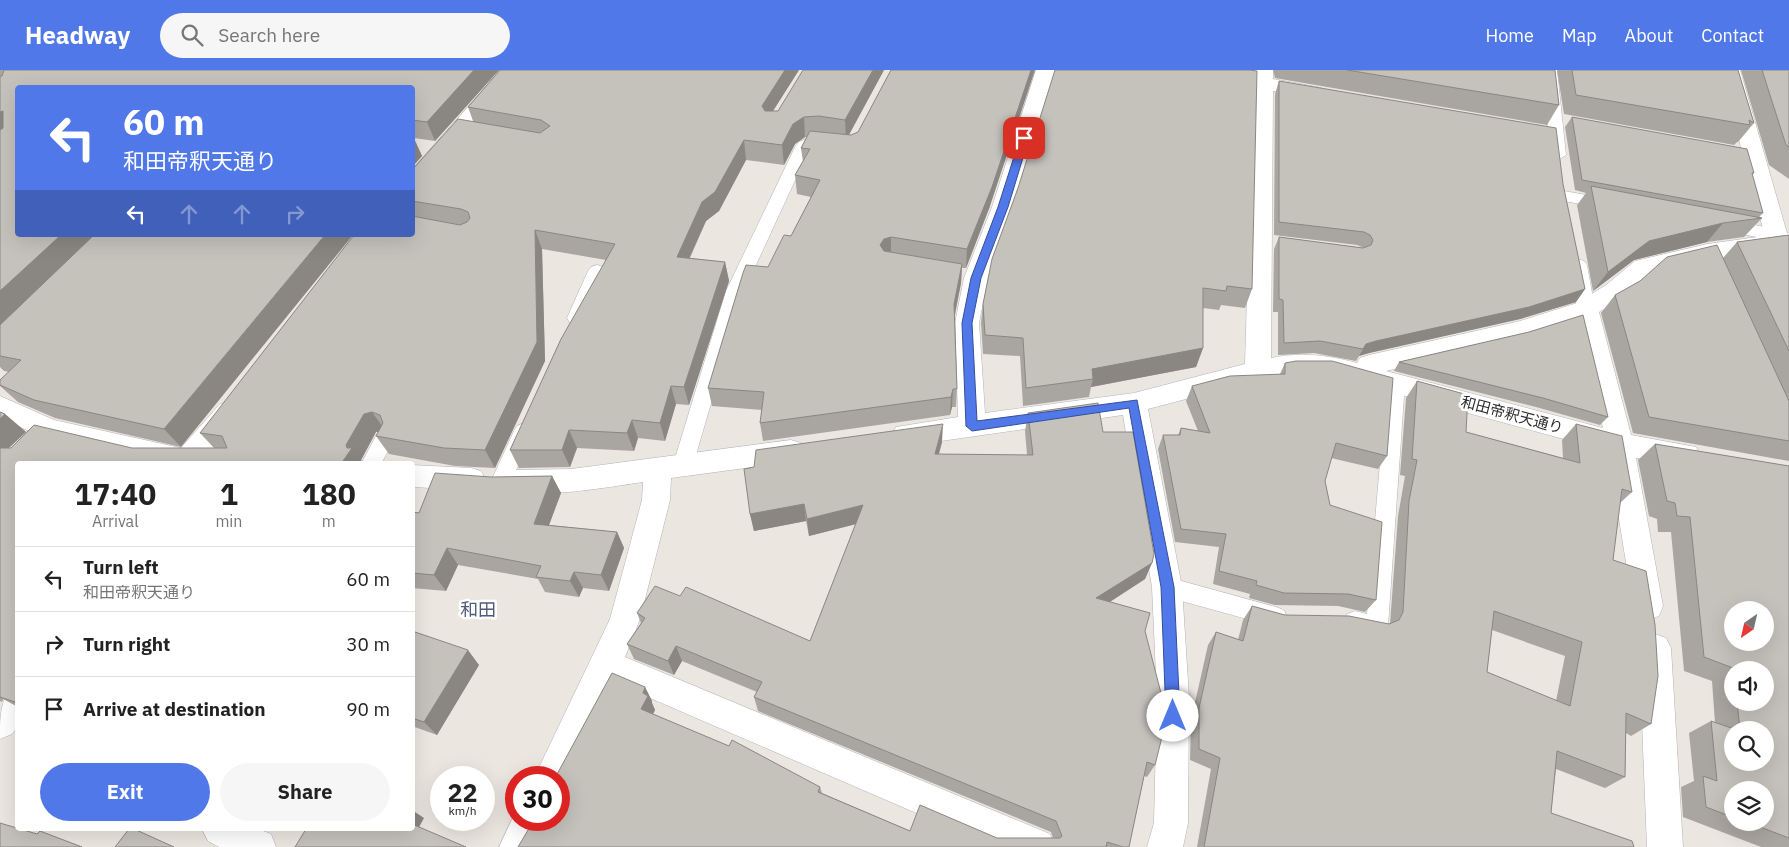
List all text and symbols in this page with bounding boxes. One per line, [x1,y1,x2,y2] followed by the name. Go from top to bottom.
[160,13,510,58] search box
[25,19,130,51] text: Headway
[178,21,206,49] icon: search
[218,23,320,47] text: Search here
[1486,24,1534,47] text: Home
[1562,24,1597,47] text: Map
[1625,24,1673,47] text: About
[1701,24,1764,47] text: Contact
[123,99,205,145] text: 60 m
[40,105,105,170] icon: left
[1003,117,1045,159] pin
[1010,124,1038,152] icon: arrive
[123,146,277,175] text: 和田帝釈天通り
[122,200,150,228] icon: left
[175,200,203,228] icon: ahead
[228,200,256,228] icon: ahead
[281,200,309,228] icon: right
[1459,392,1565,437] street label: 和田帝釈天通り
[74,474,156,513] text: 17:40
[220,474,238,513] text: 1
[302,474,356,513] text: 180
[92,511,139,531] text: Arrival
[215,511,242,531] text: min
[322,511,336,531] text: m
[83,555,159,579] text: Turn left
[40,565,68,593] icon: left
[346,567,390,591] text: 60 m
[83,582,195,602] text: 和田帝釈天通り
[460,598,496,621] district label: 和田
[1724,601,1774,651] north arrow
[1724,601,1774,831] map controls
[40,630,68,658] icon: right
[83,632,170,656] text: Turn right
[346,632,390,656] text: 30 m
[1724,661,1774,711] button: sound
[1146,689,1198,741] position arrow
[40,695,68,723] icon: arrive
[83,697,266,721] text: Arrive at destination
[346,697,390,721] text: 90 m
[1724,721,1774,771] button: search
[40,763,210,821] button: Exit
[220,763,390,821] button: Share
[505,766,570,831] speed limit sign: 30
[447,776,478,809] text: 22
[1724,781,1774,831] button: layers
[448,803,477,818] text: km/h

